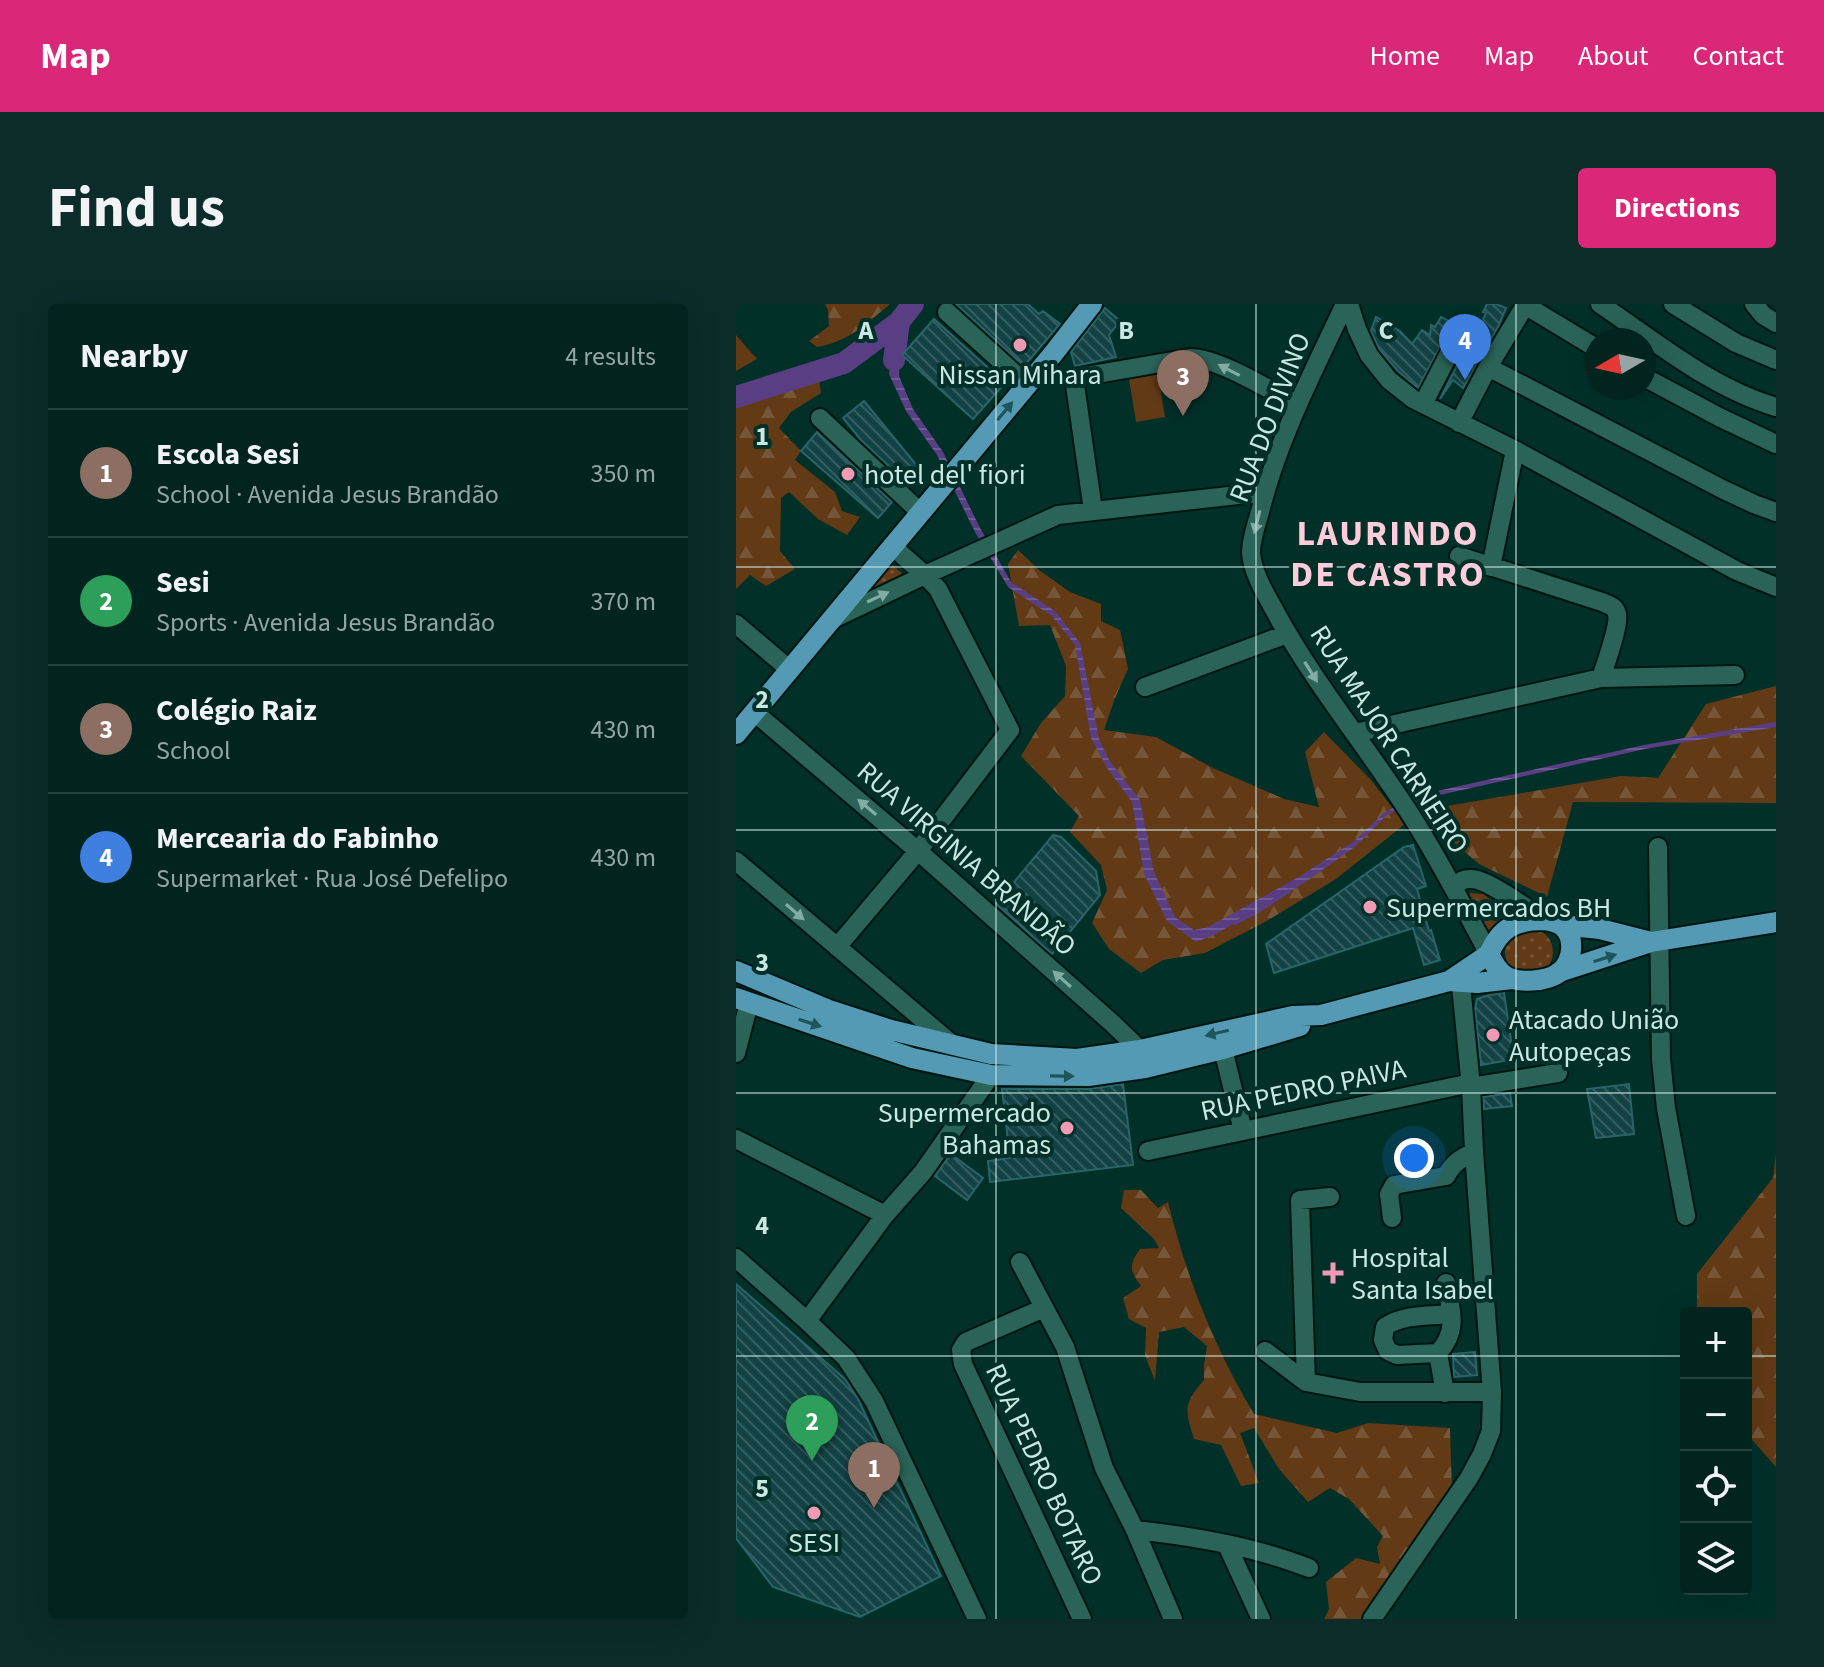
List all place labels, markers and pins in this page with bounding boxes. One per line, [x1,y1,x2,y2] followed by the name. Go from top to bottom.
[1439,314,1491,380] pin: 4
[1011,336,1029,354] marker: Nissan Mihara
[1157,350,1209,416] pin: 3
[938,355,1102,395] place label: Nissan Mihara
[864,455,1026,495] place label: hotel del' fiori
[839,465,857,483] marker: hotel del' fiori
[1386,888,1611,928] place label: Supermercados BH
[1361,898,1379,916] marker: Supermercados BH
[1509,1000,1679,1072] place label: Atacado União Autopeças
[1484,1026,1502,1044] marker: Atacado União Autopeças
[878,1093,1051,1165] place label: Supermercado Bahamas
[1058,1119,1076,1137] marker: Supermercado Bahamas
[1351,1238,1494,1310] place label: Hospital Santa Isabel
[1322,1262,1344,1284] marker: Hospital Santa Isabel
[786,1395,838,1461] pin: 2
[848,1442,900,1508] pin: 1
[805,1504,823,1522] marker: SESI
[788,1523,840,1563] place label: SESI

